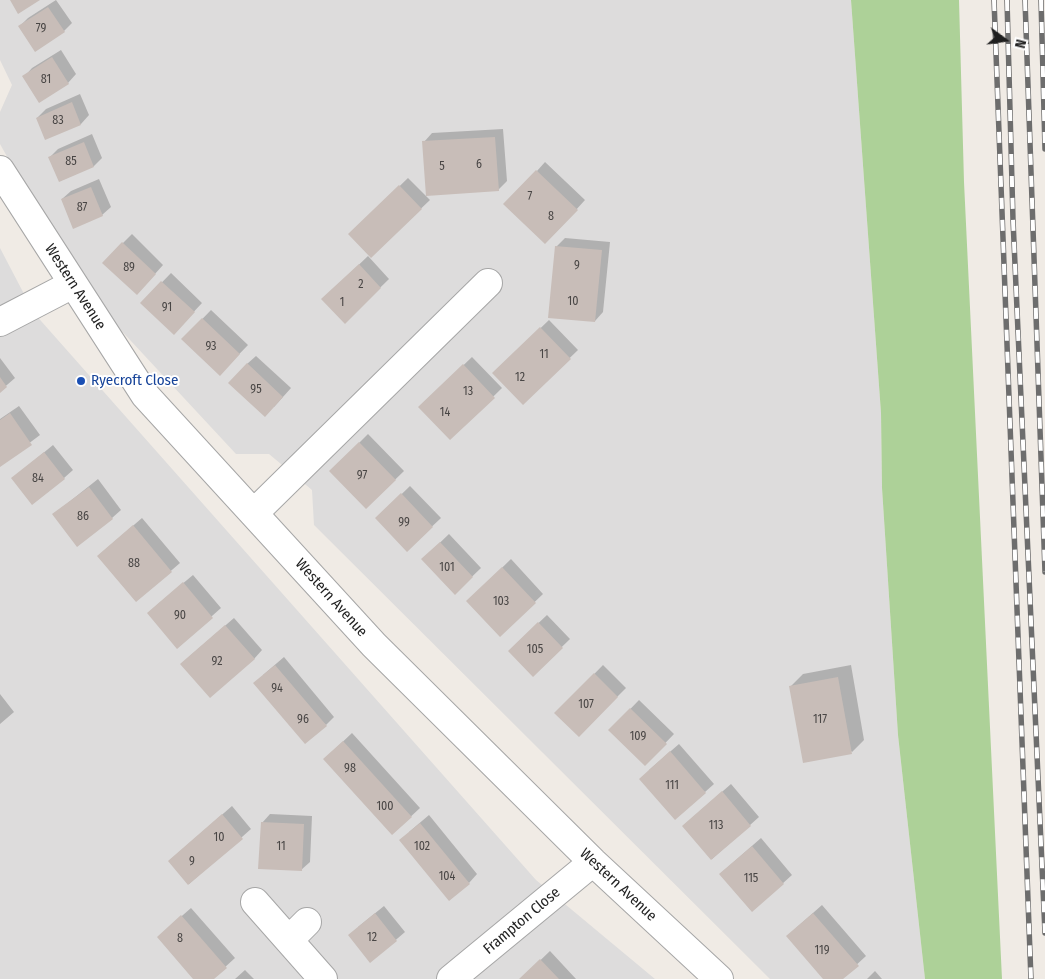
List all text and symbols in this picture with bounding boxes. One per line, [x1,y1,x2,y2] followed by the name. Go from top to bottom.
[980,15,1030,65] north arrow
[36,22,46,36] house number: 79
[1011,38,1029,50] text: N
[41,73,51,87] house number: 81
[52,114,64,128] house number: 83
[65,155,77,169] house number: 85
[476,158,482,172] house number: 6
[439,160,445,174] house number: 5
[528,190,532,204] house number: 7
[77,201,87,215] house number: 87
[548,210,554,224] house number: 8
[41,241,109,333] street label: Western Avenue
[574,259,580,273] house number: 9
[123,261,135,275] house number: 89
[358,278,364,292] house number: 2
[568,295,578,309] house number: 10
[340,296,344,310] house number: 1
[162,301,172,315] house number: 91
[205,340,217,354] house number: 93
[539,348,549,362] house number: 11
[515,371,525,385] house number: 12
[91,372,178,390] place label: Ryecroft Close
[75,375,87,387] marker: Ryecroft Close
[250,383,262,397] house number: 95
[463,385,473,399] house number: 13
[440,406,450,420] house number: 14
[357,469,367,483] house number: 97
[32,472,44,486] house number: 84
[77,510,89,524] house number: 86
[398,516,410,530] house number: 99
[291,555,371,641] street label: Western Avenue
[128,557,140,571] house number: 88
[439,561,455,575] house number: 101
[493,595,509,609] house number: 103
[174,609,186,623] house number: 90
[527,643,543,657] house number: 105
[212,655,222,669] house number: 92
[271,682,283,696] house number: 94
[578,698,594,712] house number: 107
[297,713,309,727] house number: 96
[813,713,827,727] house number: 117
[630,730,646,744] house number: 109
[344,762,356,776] house number: 98
[665,779,679,793] house number: 111
[376,800,394,814] house number: 100
[709,819,723,833] house number: 113
[214,831,224,845] house number: 10
[276,840,286,854] house number: 11
[414,840,430,854] house number: 102
[576,845,660,925] street label: Western Avenue
[189,855,195,869] house number: 9
[439,870,455,884] house number: 104
[744,872,758,886] house number: 115
[480,884,564,958] street label: Frampton Close
[367,931,377,945] house number: 12
[177,932,183,946] house number: 8
[814,944,830,958] house number: 119

